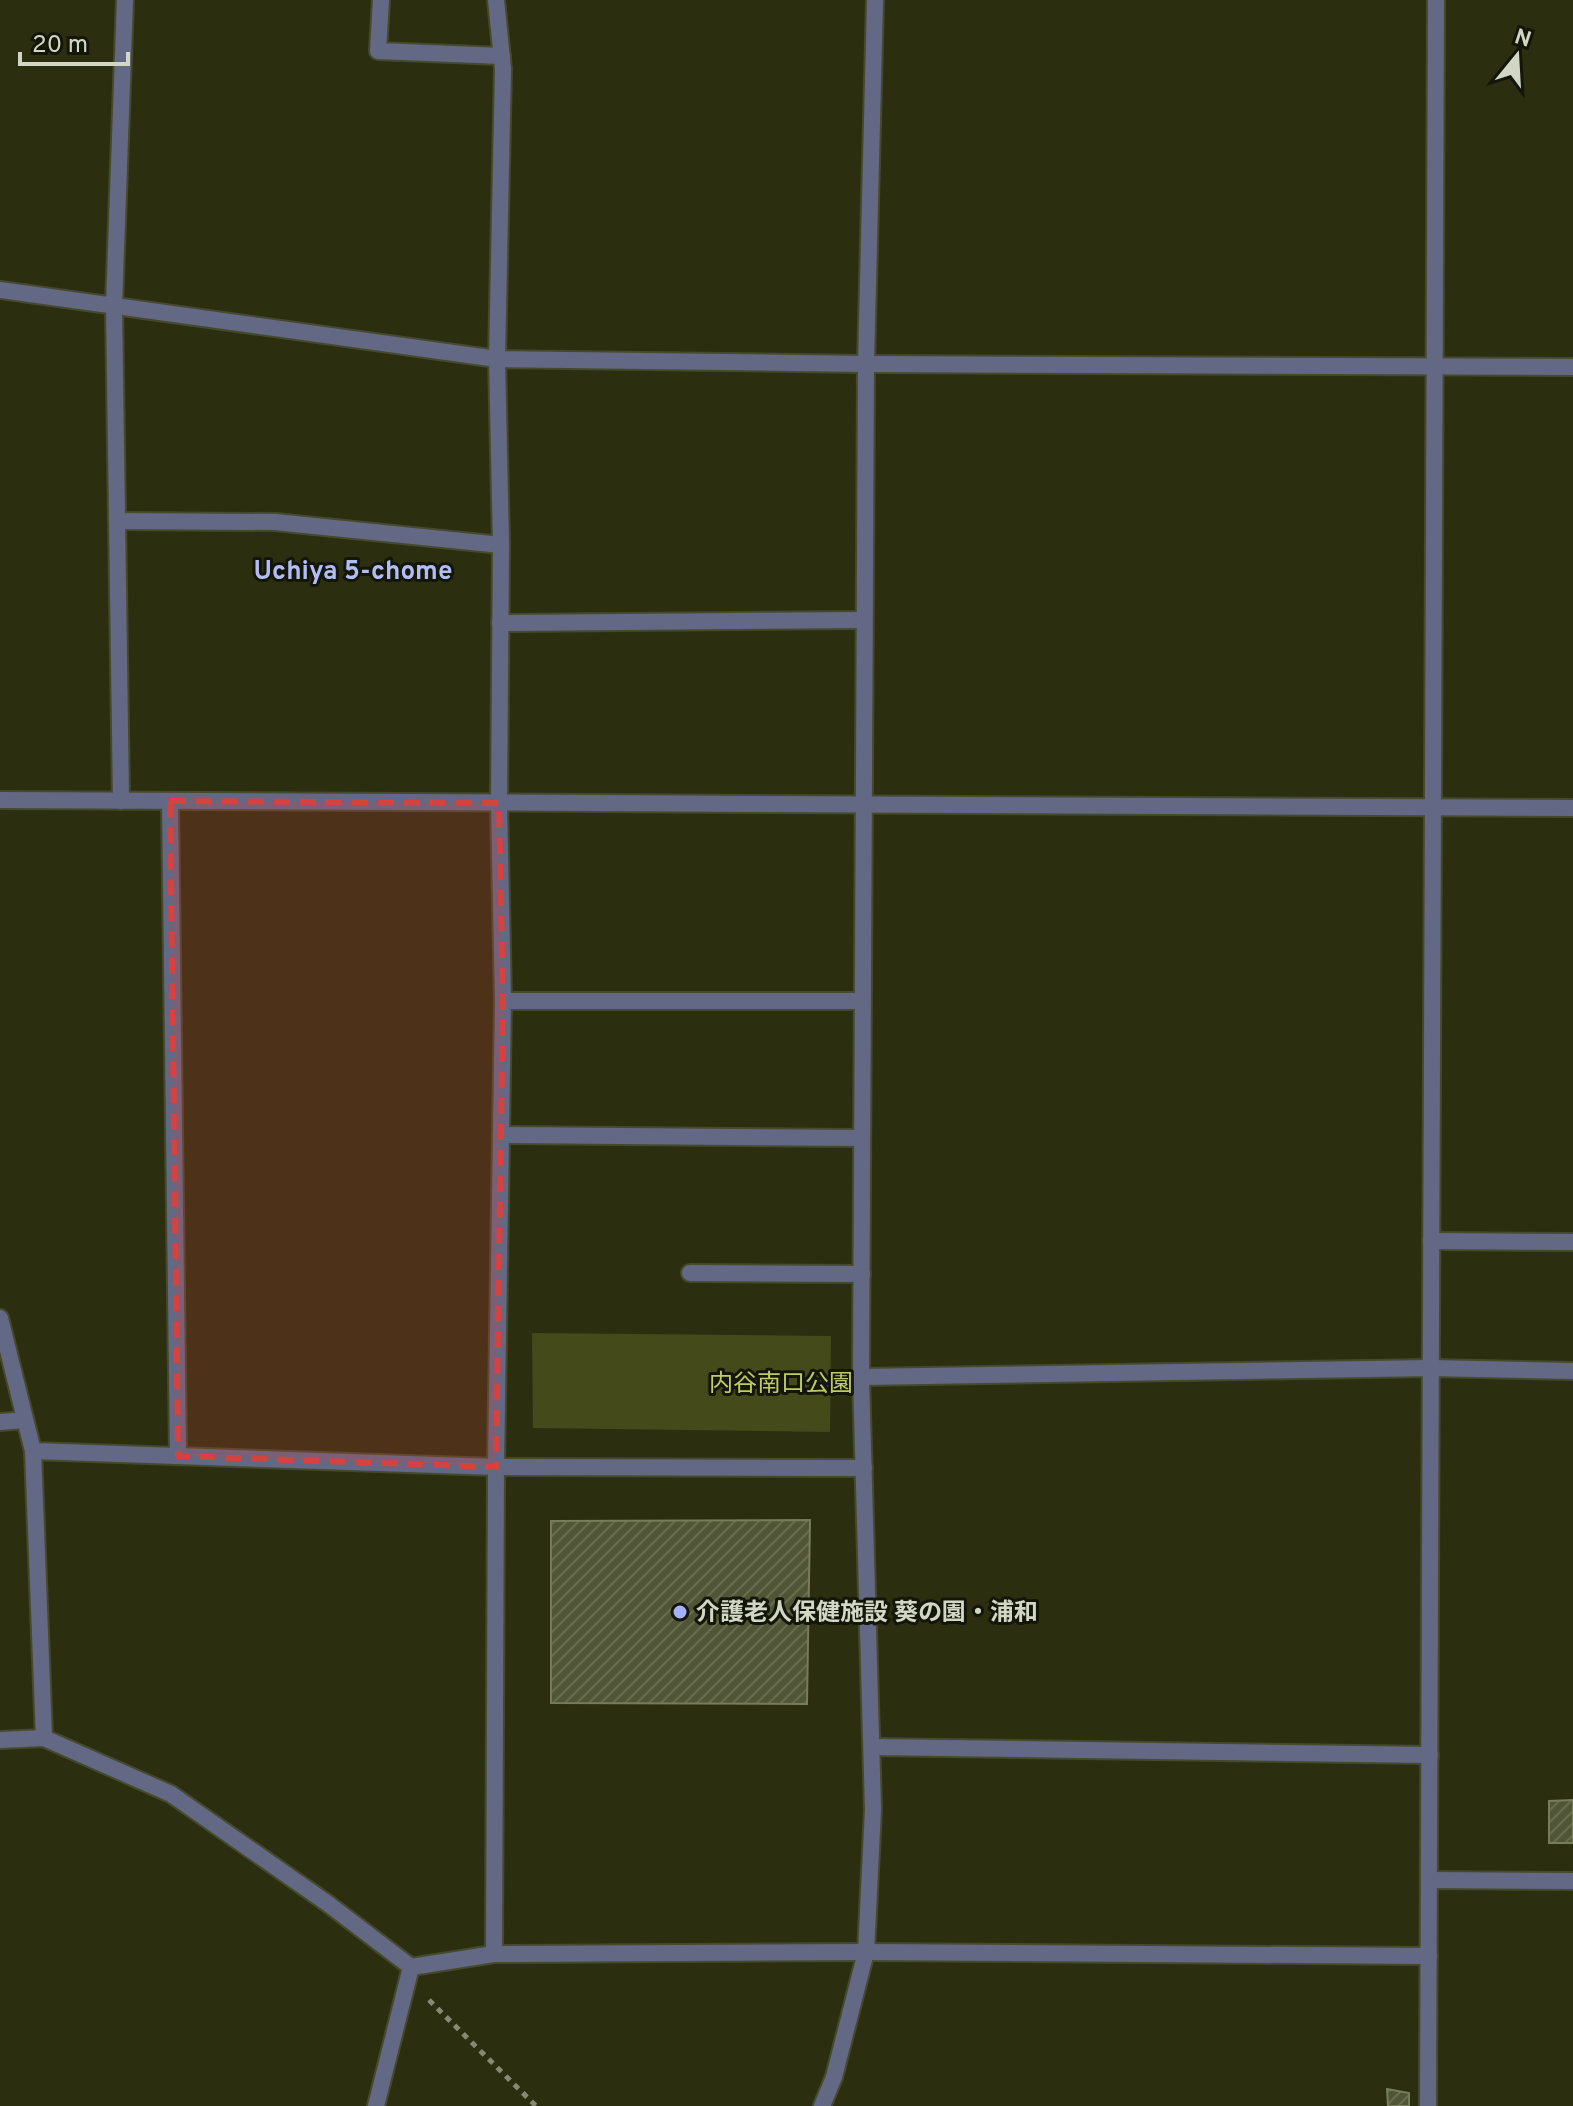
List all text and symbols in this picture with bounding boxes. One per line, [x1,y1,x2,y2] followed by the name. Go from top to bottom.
[20,16,128,66] scale bar
[1477,16,1557,96] north arrow
[1511,24,1534,55] text: N
[32,31,88,61] text: 20 m
[254,556,452,589] district label: Uchiya 5-chome
[709,1370,853,1400] park label: 内谷南口公園
[696,1599,1038,1629] place label: 介護老人保健施設 葵の園・浦和
[671,1603,689,1621] marker: 介護老人保健施設 葵の園・浦和

